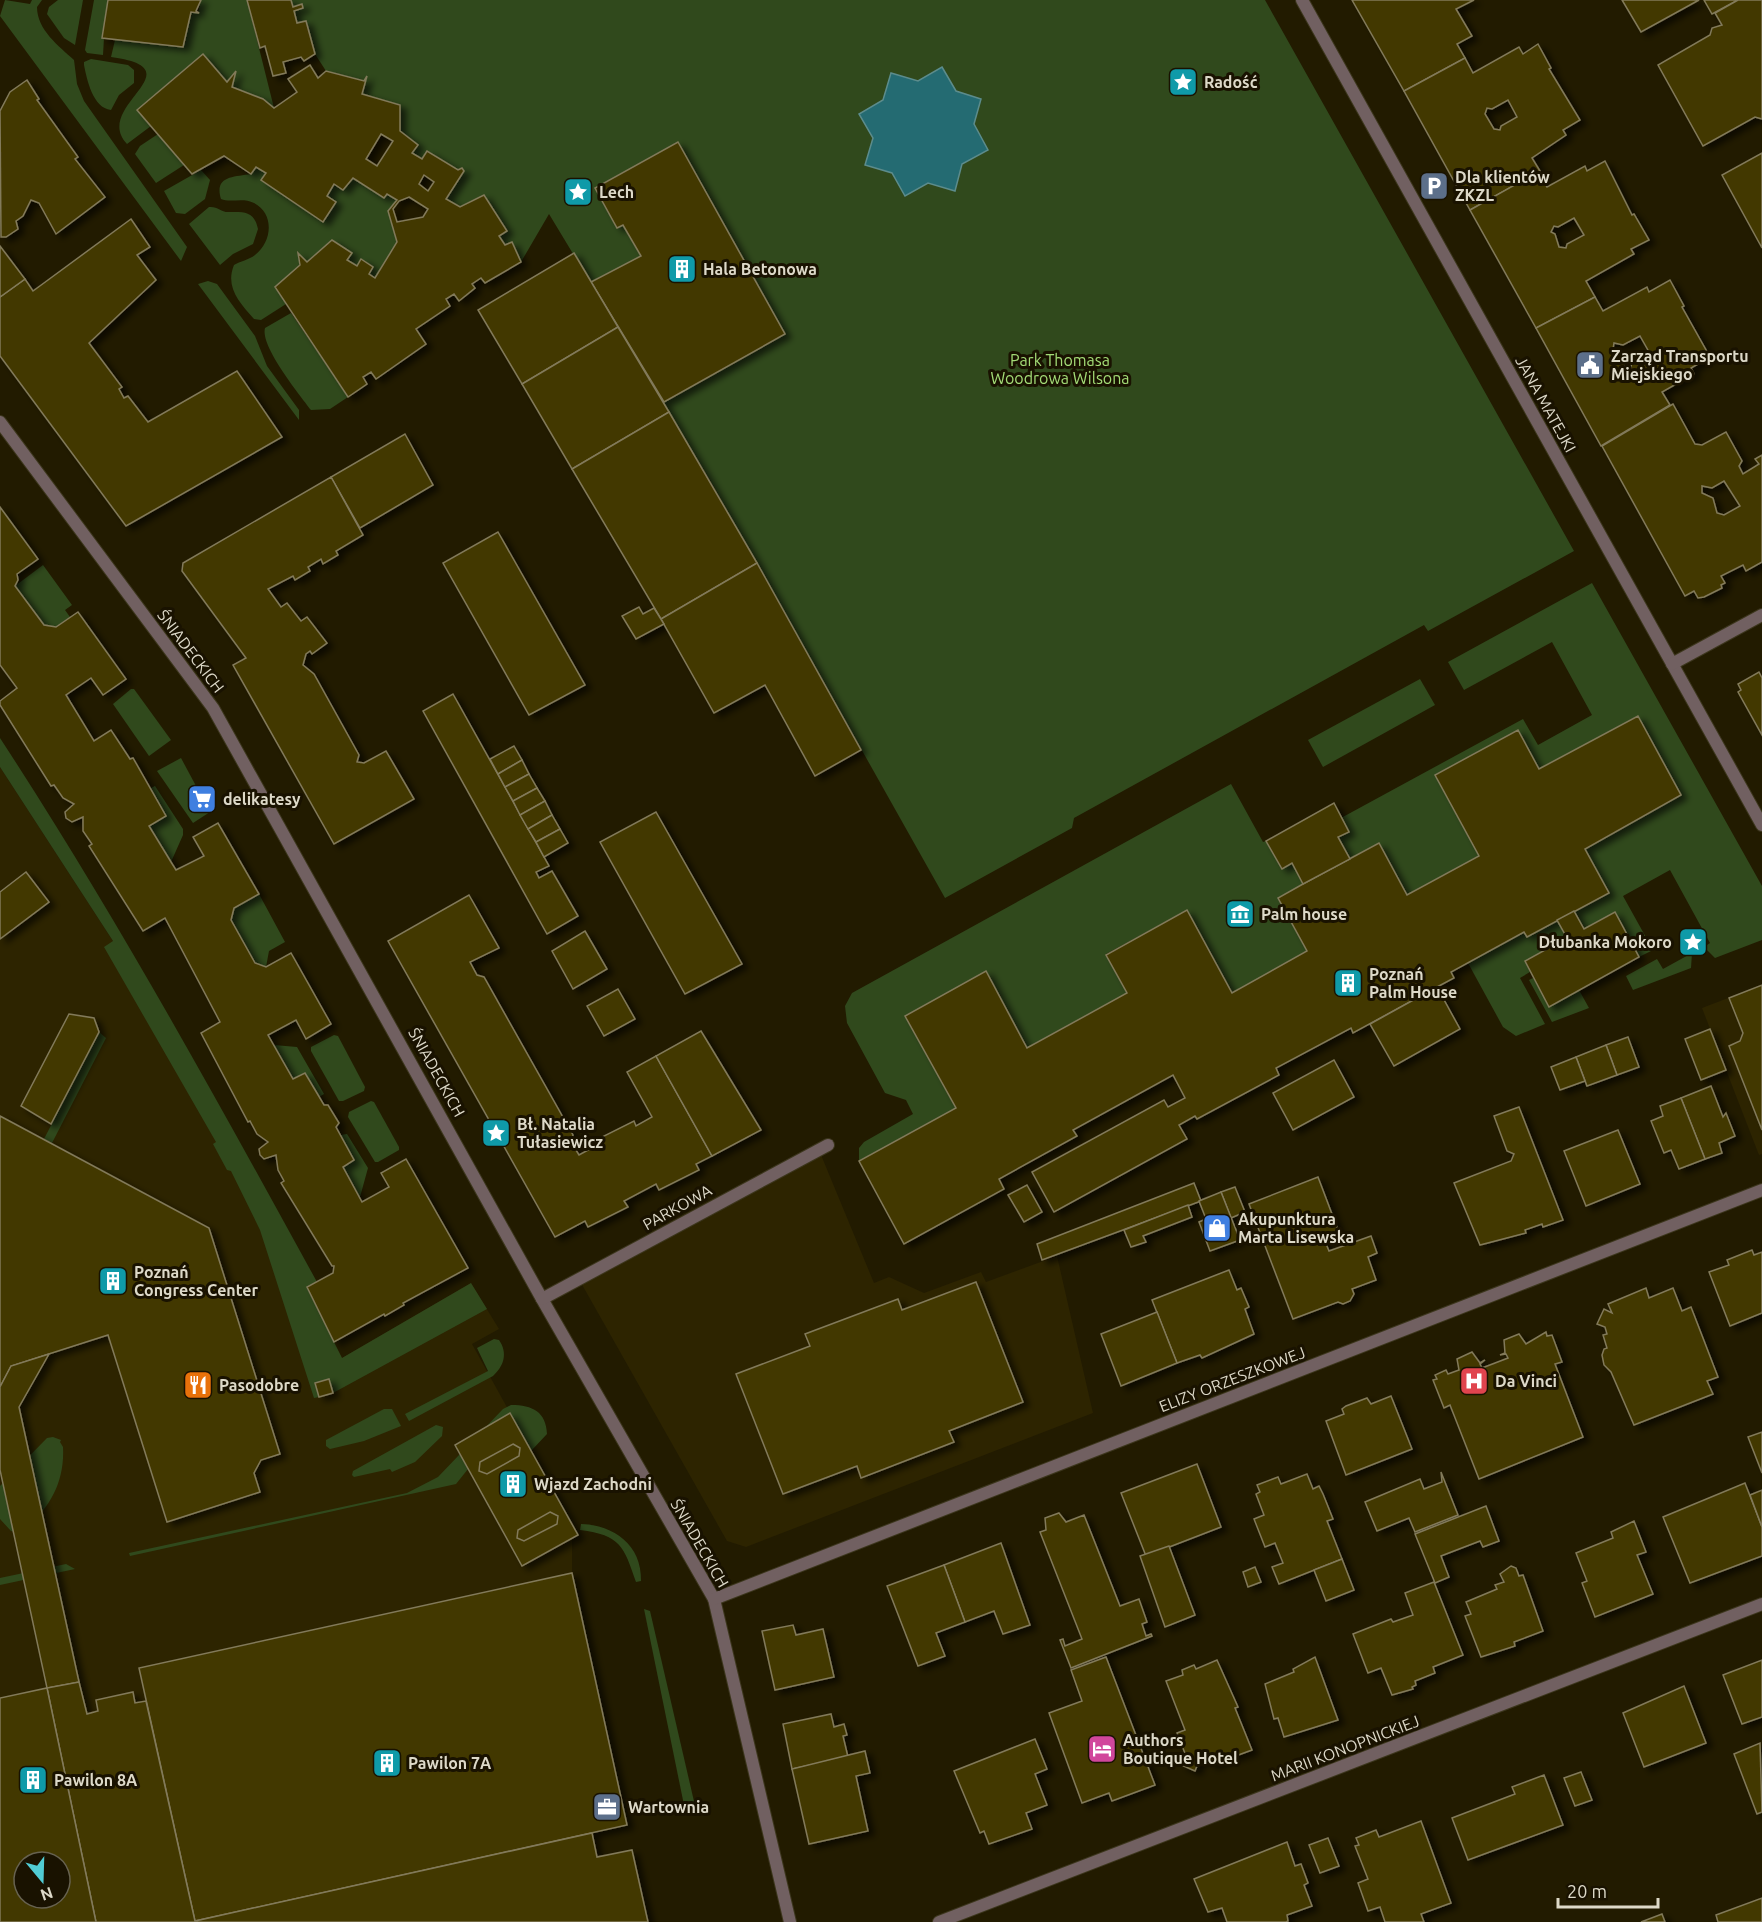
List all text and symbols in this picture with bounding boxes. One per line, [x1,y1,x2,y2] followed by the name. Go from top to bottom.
[1167,66,1199,98] place icon: Radość
[1204,73,1258,91] place label: Radość
[1455,168,1550,204] place label: Dla klientów ZKZL
[1418,170,1450,202] parking icon: Dla klientów ZKZL
[562,176,594,208] place icon: Lech
[599,183,634,201] place label: Lech
[666,253,698,285] building icon: Hala Betonowa
[703,260,817,278] place label: Hala Betonowa
[1611,347,1749,383] place label: Zarząd Transportu Miejskiego
[1574,349,1606,381] public building icon: Zarząd Transportu Miejskiego
[990,351,1130,387] park label: Park Thomasa Woodrowa Wilsona
[1512,353,1580,455] street label: JANA MATEJKI
[154,605,229,696] street label: ŚNIADECKICH
[186,783,218,815] supermarket icon: delikatesy
[223,790,301,808] place label: delikatesy
[1224,898,1256,930] museum icon: Palm house
[1261,905,1347,923] place label: Palm house
[1677,926,1709,958] place icon: Dłubanka Mokoro
[1539,933,1672,951] place label: Dłubanka Mokoro
[1369,965,1457,1001] place label: Poznań Palm House
[1332,967,1364,999] building icon: Poznań Palm House
[405,1024,470,1120] street label: ŚNIADECKICH
[517,1115,603,1151] place label: Bł. Natalia Tułasiewicz
[480,1117,512,1149] place icon: Bł. Natalia Tułasiewicz
[639,1180,715,1233] street label: PARKOWA
[1238,1210,1354,1246] place label: Akupunktura Marta Lisewska
[1201,1212,1233,1244] shop icon: Akupunktura Marta Lisewska
[134,1263,259,1299] place label: Poznań Congress Center
[97,1265,129,1297] building icon: Poznań Congress Center
[1156,1343,1308,1415] street label: ELIZY ORZESZKOWEJ
[1458,1365,1490,1397] hospital icon: Da Vinci
[182,1369,214,1401] restaurant icon: Pasodobre
[1495,1372,1557,1390] place label: Da Vinci
[219,1376,299,1394] place label: Pasodobre
[497,1468,529,1500] building icon: Wjazd Zachodni
[534,1475,652,1493] place label: Wjazd Zachodni
[667,1495,733,1590] street label: ŚNIADECKICH
[1268,1711,1422,1785] street label: MARII KONOPNICKIEJ
[1123,1731,1238,1767] place label: Authors Boutique Hotel
[1086,1733,1118,1765] hotel icon: Authors Boutique Hotel
[371,1747,403,1779] building icon: Pawilon 7A
[408,1754,492,1772] place label: Pawilon 7A
[17,1764,49,1796] building icon: Pawilon 8A
[54,1771,138,1789] place label: Pawilon 8A
[591,1791,623,1823] office icon: Wartownia
[628,1798,709,1816] place label: Wartownia
[12,1850,72,1910] north arrow
[1558,1871,1658,1909] scale bar
[1567,1881,1607,1901] text: 20 m
[38,1884,55,1905] text: N

